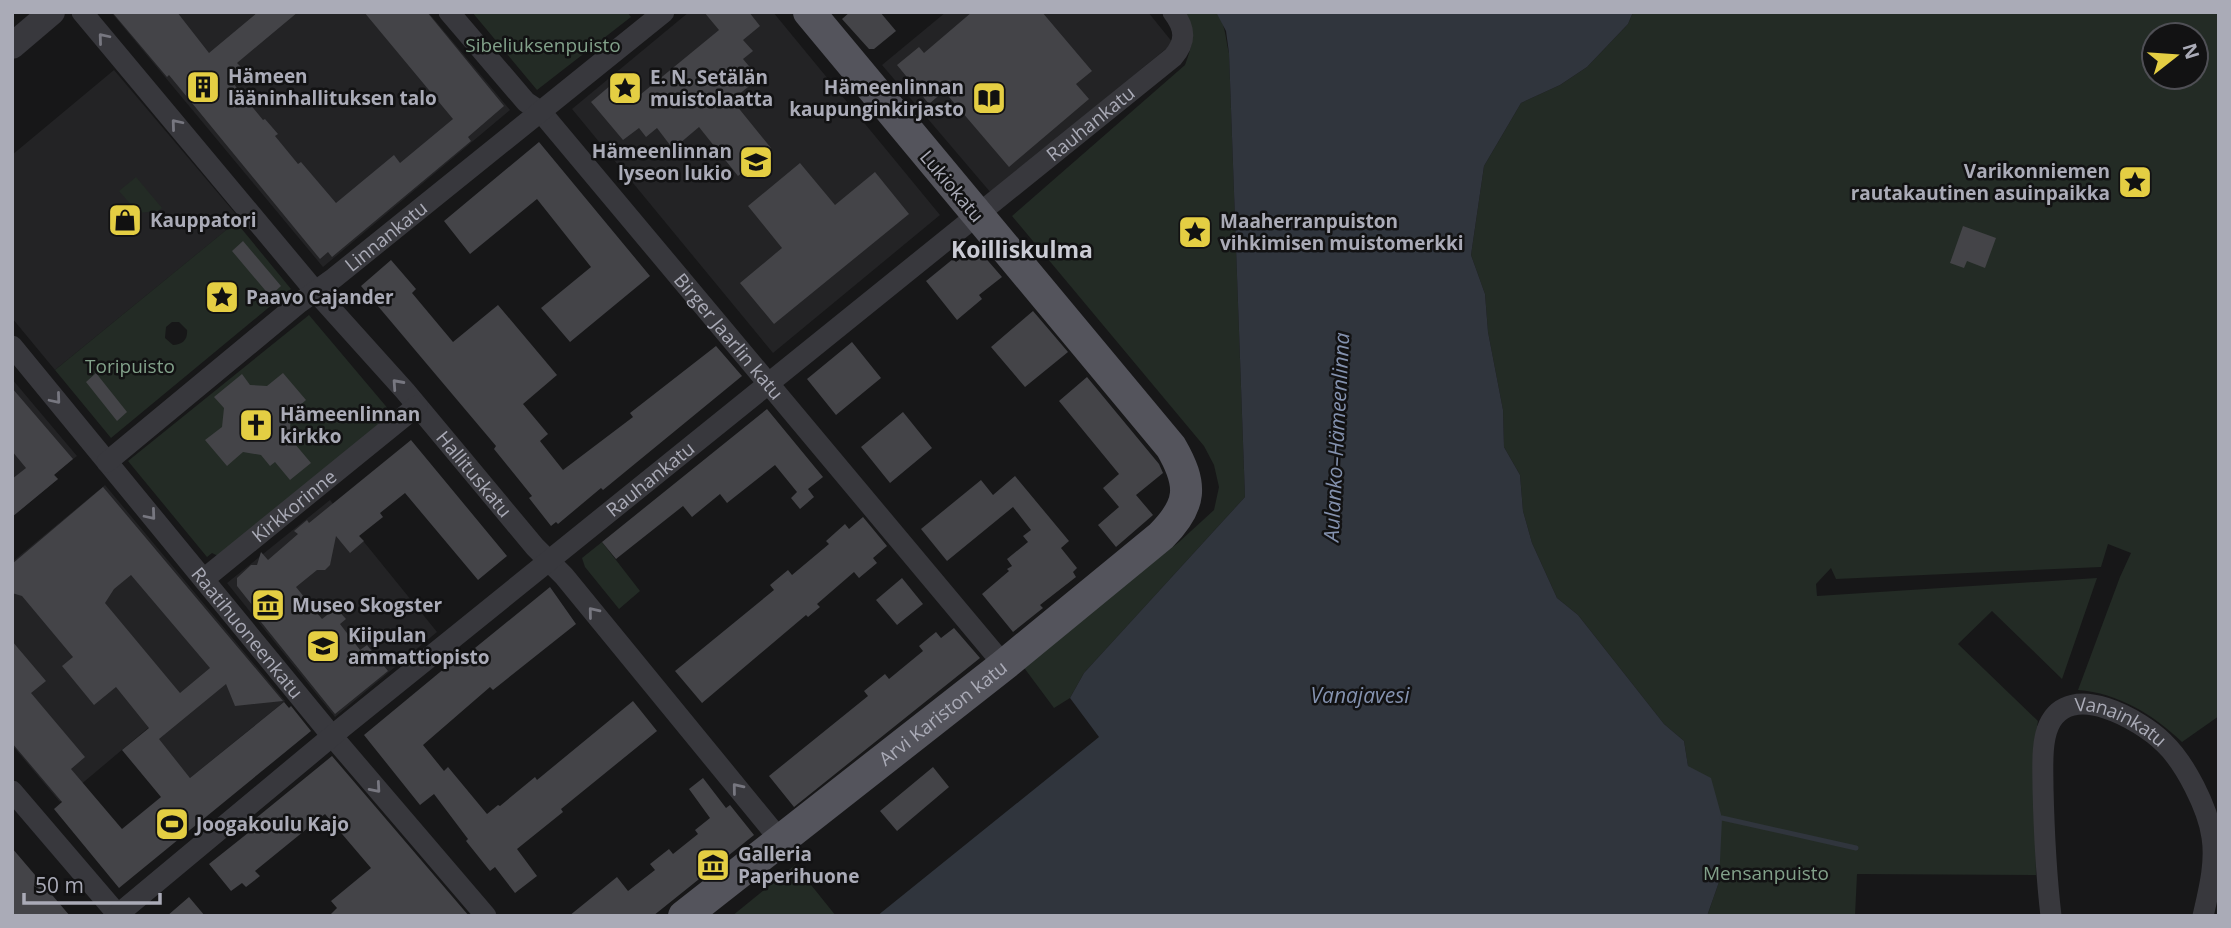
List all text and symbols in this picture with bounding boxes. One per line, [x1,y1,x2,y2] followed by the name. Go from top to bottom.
[2140,21,2210,91] north arrow
[465,32,621,58] park label: Sibeliuksenpuisto
[99,33,111,46] one-way arrow
[2177,40,2206,62] text: N
[228,63,437,111] place label: Hämeen lääninhallituksen talo
[650,64,773,112] place label: E. N. Setälän muistolaatta
[184,68,222,106] building icon: Hämeen lääninhallituksen talo
[606,69,644,107] place icon: E. N. Setälän muistolaatta
[789,74,964,122] place label: Hämeenlinnan kaupunginkirjasto
[970,79,1008,117] library icon: Hämeenlinnan kaupunginkirjasto
[1041,80,1140,167] street label: Rauhankatu
[171,119,184,132] one-way arrow
[592,138,732,186] place label: Hämeenlinnan lyseon lukio
[737,143,775,181] school or university icon: Hämeenlinnan lyseon lukio
[914,144,990,228] street label: Lukiokatu
[1851,158,2110,206] place label: Varikonniemen rautakautinen asuinpaikka
[2116,163,2154,201] place icon: Varikonniemen rautakautinen asuinpaikka
[339,195,433,277] street label: Linnankatu
[106,201,144,239] shop icon: Kauppatori
[150,207,257,233] place label: Kauppatori
[1220,208,1464,256] place label: Maaherranpuiston vihkimisen muistomerkki
[1176,213,1214,251] place icon: Maaherranpuiston vihkimisen muistomerkki
[951,233,1093,265] district label: Koilliskulma
[668,267,789,405] street label: Birger Jaarlin katu
[203,278,241,316] place icon: Paavo Cajander
[246,284,394,310] place label: Paavo Cajander
[1316,332,1355,544] water label: Aulanko–Hämeenlinna
[85,353,175,379] park label: Toripuisto
[393,379,406,392] one-way arrow
[48,391,60,404] one-way arrow
[280,401,420,449] place label: Hämeenlinnan kirkko
[237,406,275,444] church icon: Hämeenlinnan kirkko
[430,425,518,523] street label: Hallituskatu
[600,435,700,523] street label: Rauhankatu
[246,464,342,548] street label: Kirkkorinne
[143,506,155,519] one-way arrow
[186,562,309,704] street label: Raatihuoneenkatu
[249,586,287,624] museum icon: Museo Skogster
[292,592,442,618] place label: Museo Skogster
[589,607,602,620] one-way arrow
[348,622,490,670] place label: Kiipulan ammattiopisto
[304,627,342,665] school or university icon: Kiipulan ammattiopisto
[873,654,1013,772] street label: Arvi Kariston katu
[1310,681,1410,709] water label: Vanajavesi
[2074,691,2173,752] street label: Vanainkatu
[368,780,380,793] one-way arrow
[733,784,746,796] one-way arrow
[153,805,191,843] sports icon: Joogakoulu Kajo
[194,811,349,837] place label: Joogakoulu Kajo
[738,841,860,889] place label: Galleria Paperihuone
[694,846,732,884] museum icon: Galleria Paperihuone
[1703,860,1829,886] park label: Mensanpuisto
[24,862,161,906] scale bar
[35,871,84,899] text: 50 m

